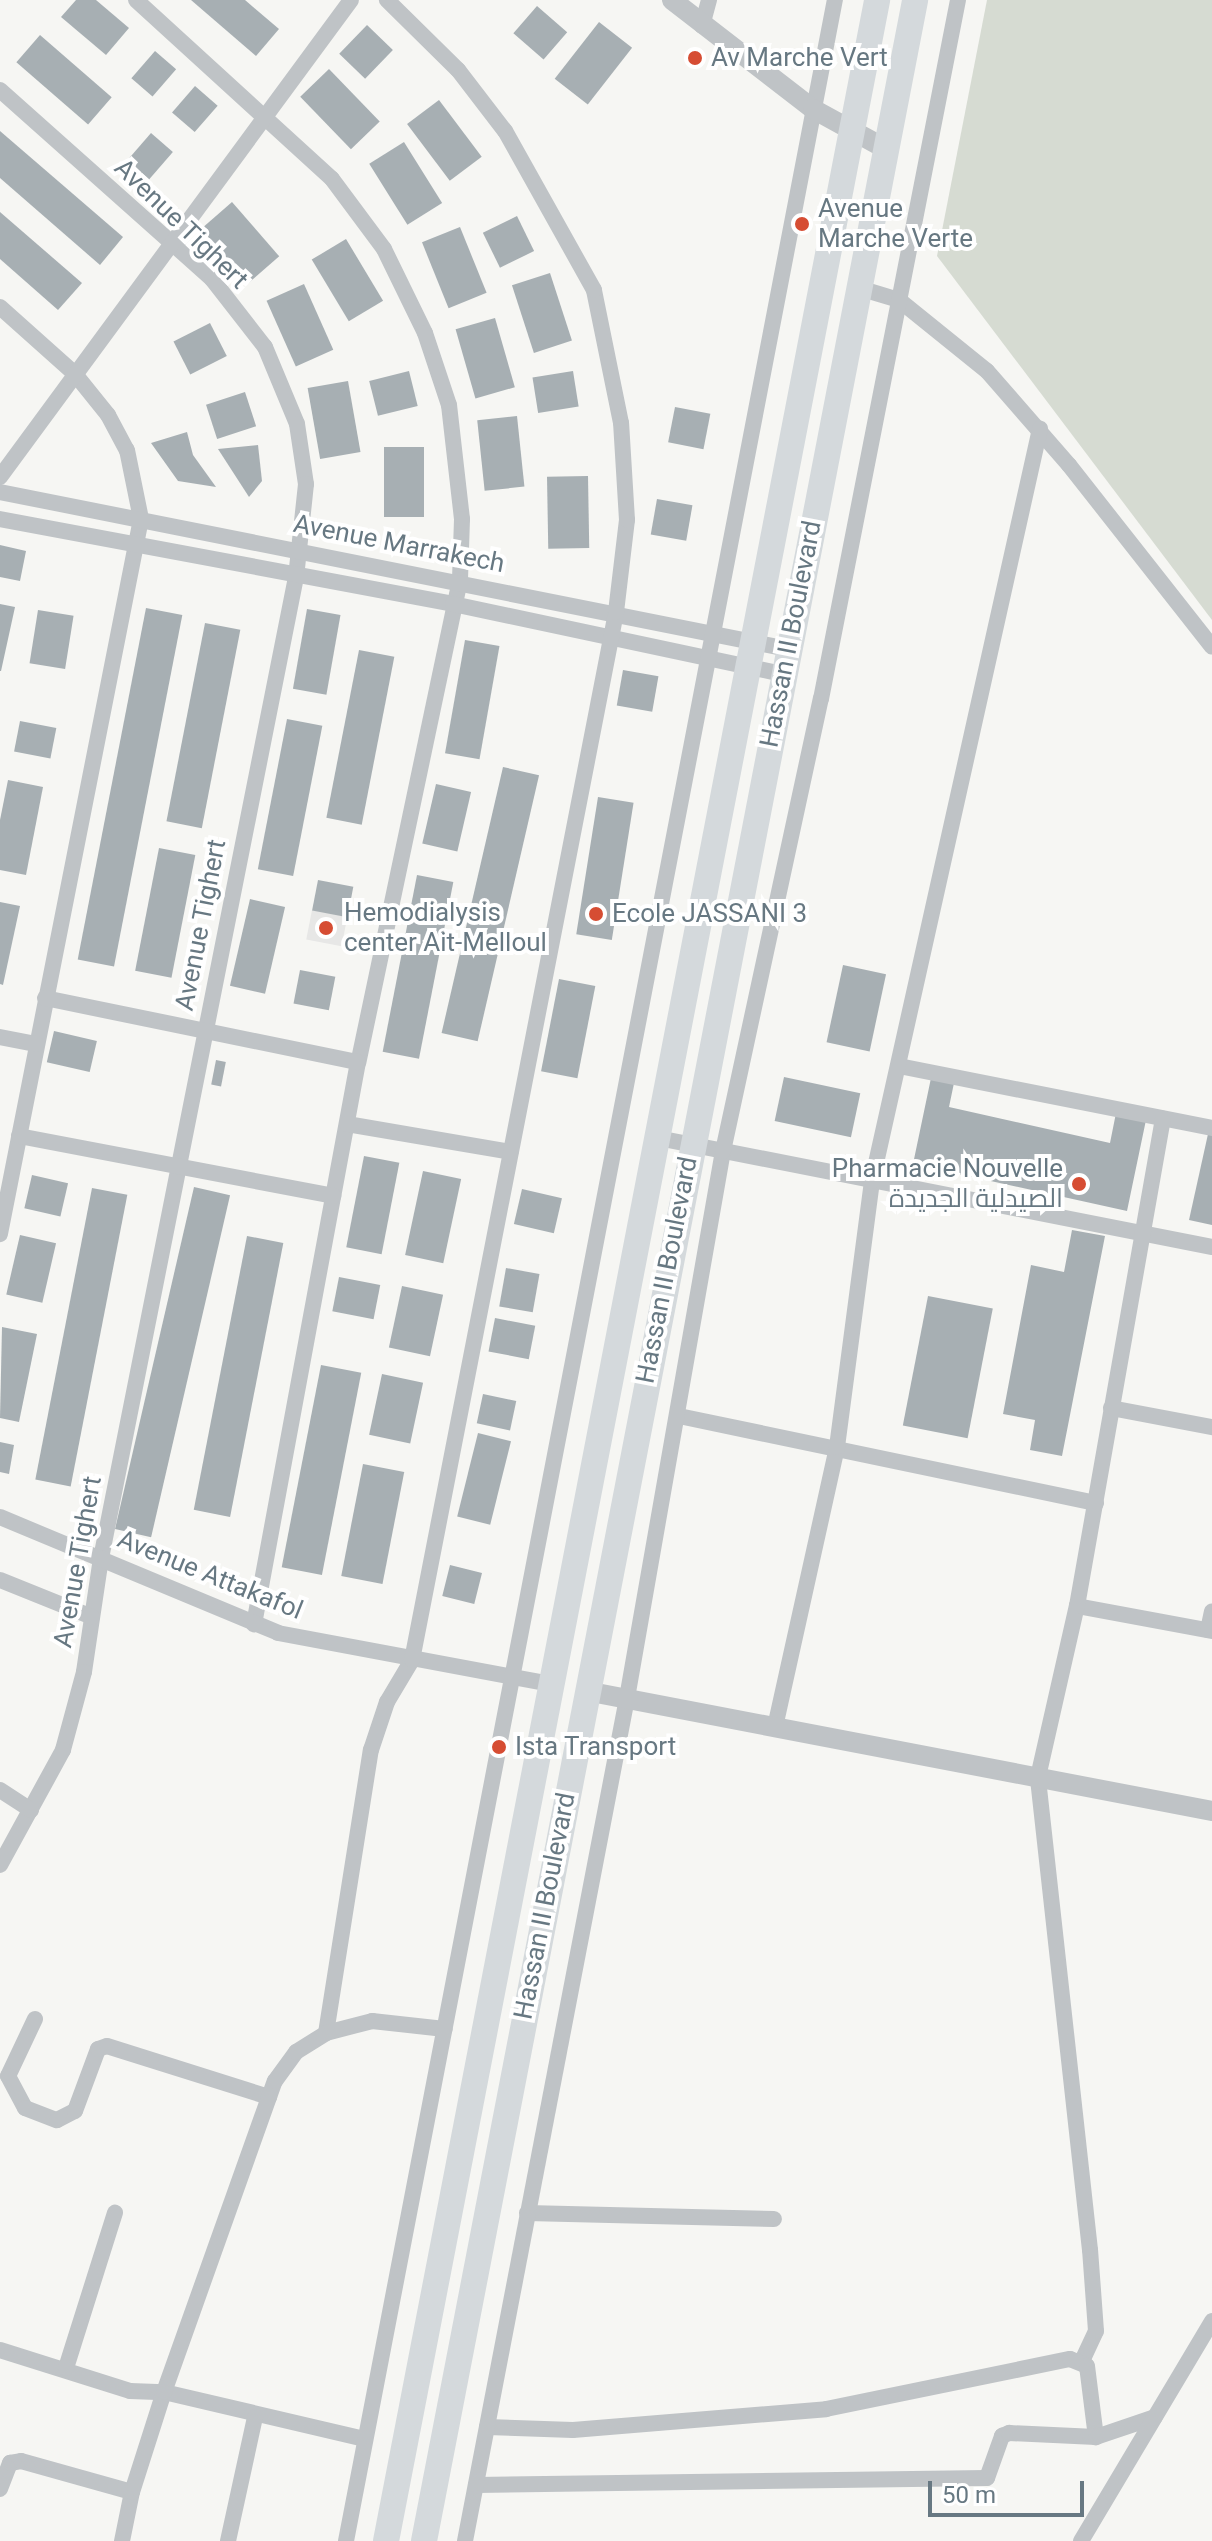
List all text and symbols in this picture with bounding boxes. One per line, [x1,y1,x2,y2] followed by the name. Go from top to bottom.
[711,42,888,74] place label: Av Marche Vert
[686,49,704,67] marker: Av Marche Vert
[108,152,254,296] street label: Avenue Tighert
[818,193,973,254] place label: Avenue Marche Verte
[793,215,811,233] marker: Avenue Marche Verte
[291,508,507,580] street label: Avenue Marrakech
[754,518,828,750] street label: Hassan II Boulevard
[169,837,233,1013] street label: Avenue Tighert
[344,897,547,958] place label: Hemodialysis center Ait-Melloul
[612,898,807,930] place label: Ecole JASSANI 3
[587,905,605,923] marker: Ecole JASSANI 3
[315,917,337,939] marker: Hemodialysis center Ait-Melloul
[832,1153,1063,1214] place label: Pharmacie Nouvelle الصيدلية الجديدة
[630,1154,704,1386] street label: Hassan II Boulevard
[1070,1175,1088,1193] marker: Pharmacie Nouvelle الصيدلية الجديدة
[48,1474,108,1650] street label: Avenue Tighert
[113,1524,307,1626] street label: Avenue Attakafol
[515,1731,677,1763] place label: Ista Transport
[490,1738,508,1756] marker: Ista Transport
[508,1790,582,2022] street label: Hassan II Boulevard
[932,2465,1088,2515] scale bar
[942,2481,996,2509] text: 50 m

